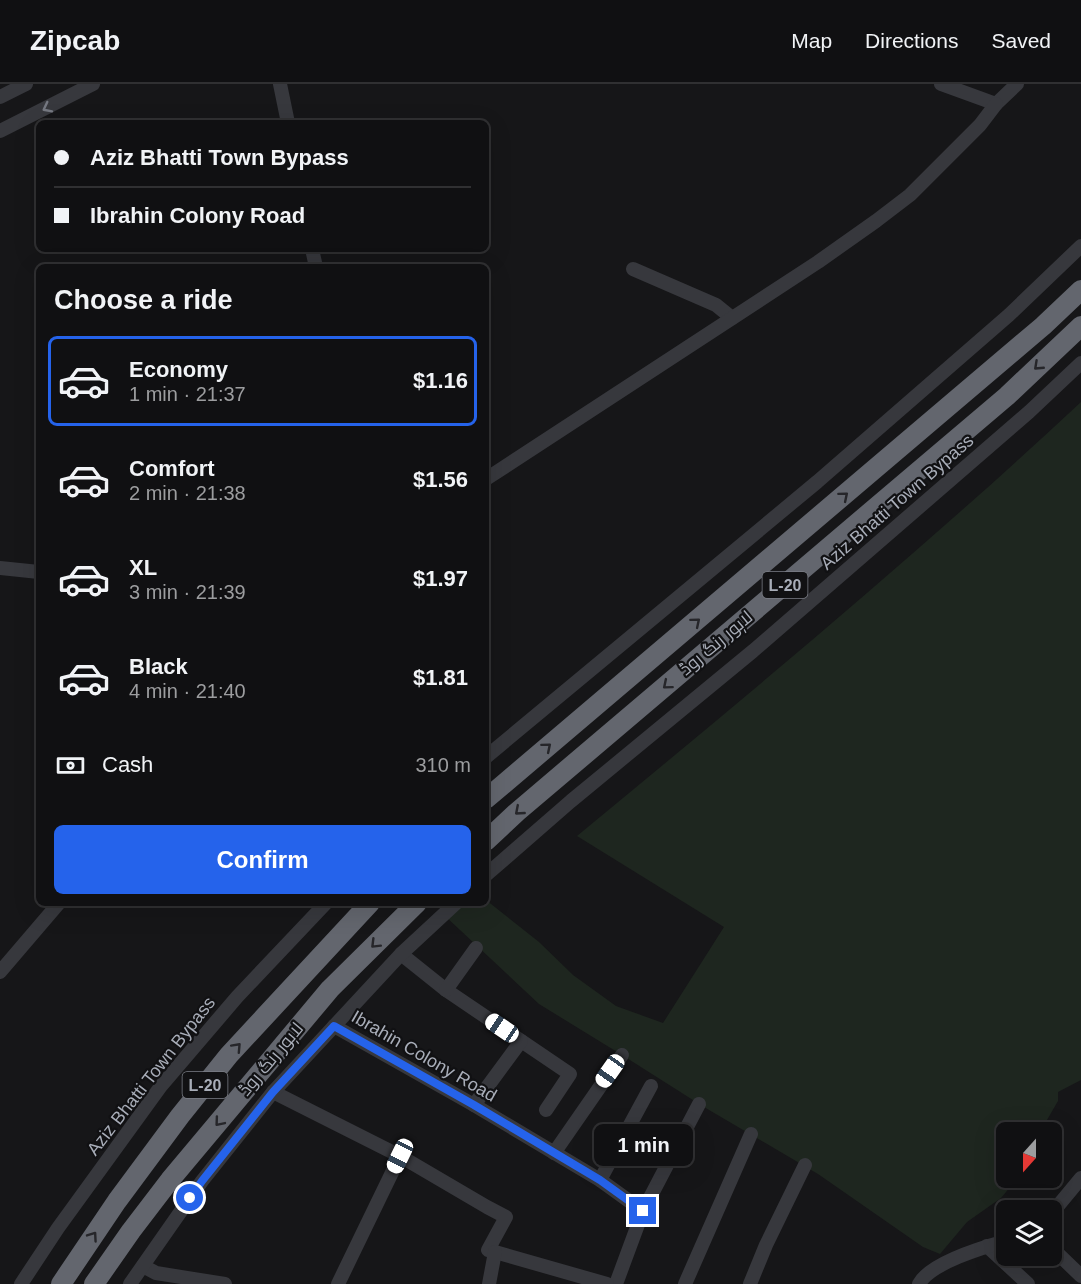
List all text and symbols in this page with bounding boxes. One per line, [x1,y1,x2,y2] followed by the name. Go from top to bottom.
[30,25,120,56] text: Zipcab
[791,29,832,52] text: Map
[865,29,958,52] text: Directions
[991,29,1051,52] text: Saved
[42,100,53,112] one-way arrow
[90,145,349,170] text: Aziz Bhatti Town Bypass
[90,203,305,228] text: Ibrahin Colony Road
[54,285,233,315] text: Choose a ride
[57,354,111,408] icon: car
[129,357,228,382] text: Economy
[1035,359,1045,370] one-way arrow
[413,368,468,393] text: $1.16
[129,383,246,405] text: 1 min · 21:37
[817,430,977,574] street label: Aziz Bhatti Town Bypass
[57,453,111,507] icon: car
[129,456,215,481] text: Comfort
[413,467,468,492] text: $1.56
[129,482,246,504] text: 2 min · 21:38
[837,492,848,503] one-way arrow
[57,552,111,606] icon: car
[129,555,157,580] text: XL
[413,566,468,591] text: $1.97
[762,572,808,598] road number: L-20
[129,581,246,603] text: 3 min · 21:39
[675,607,758,681] street label: لاہور رنگ روڈ
[689,618,700,629] one-way arrow
[57,651,111,705] icon: car
[129,654,188,679] text: Black
[413,665,468,690] text: $1.81
[663,677,674,688] one-way arrow
[129,680,246,702] text: 4 min · 21:40
[540,744,551,755] one-way arrow
[54,749,87,782] icon: cash
[102,752,153,777] text: Cash
[415,754,471,776] text: 310 m
[515,804,526,815] one-way arrow
[54,825,471,894] button: Confirm
[371,937,382,947] one-way arrow
[83,993,219,1159] street label: Aziz Bhatti Town Bypass
[348,1006,500,1106] street label: Ibrahin Colony Road
[482,1010,522,1046] car
[235,1018,309,1101] street label: لاہور رنگ روڈ
[229,1043,240,1054] one-way arrow
[592,1051,628,1091] car
[182,1072,228,1098] road number: L-20
[215,1115,226,1126] one-way arrow
[996,1122,1062,1188] north arrow
[996,1122,1062,1266] map controls
[594,1124,692,1166] callout: 1 min
[617,1134,670,1156] text: 1 min
[384,1136,416,1176] car
[176,1184,203,1211] route start
[629,1197,656,1224] route end
[996,1200,1062,1266] button: layers
[86,1231,97,1242] one-way arrow

